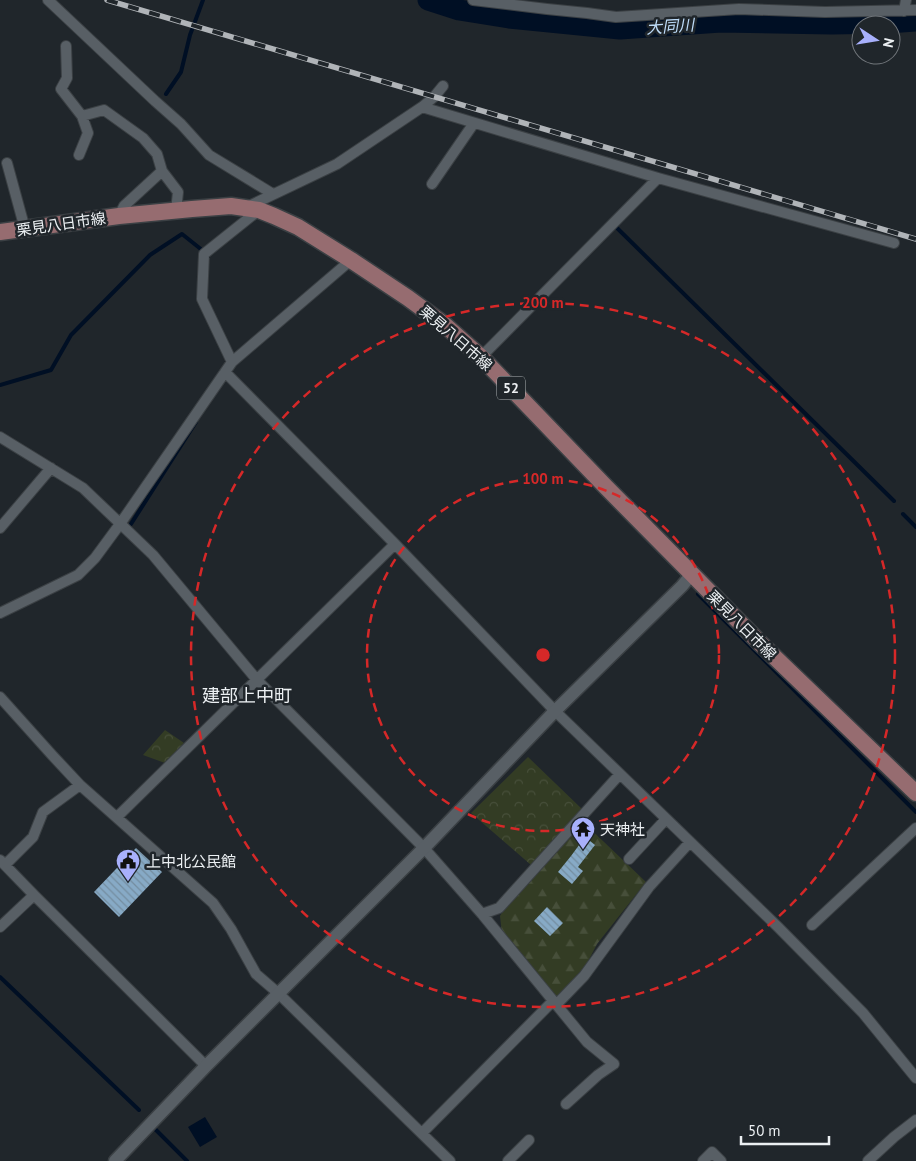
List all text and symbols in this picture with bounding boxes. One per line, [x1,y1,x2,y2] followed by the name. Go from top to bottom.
[645,14,697,38] water label: 大同川
[851,15,901,65] north arrow
[879,36,898,49] text: N
[15,208,107,240] street label: 栗見八日市線
[522,293,564,312] text: 200 m
[416,301,496,375] street label: 栗見八日市線
[497,376,525,399] road number: 52
[522,469,564,488] text: 100 m
[703,586,781,664] street label: 栗見八日市線
[534,646,552,664] centre of rings
[202,684,292,707] district label: 建部上中町
[570,816,596,850] temple icon: 天神社
[600,820,645,839] place label: 天神社
[115,848,141,882] public building icon: 上中北公民館
[146,852,236,871] place label: 上中北公民館
[741,1114,828,1146] scale bar
[748,1121,781,1140] text: 50 m

